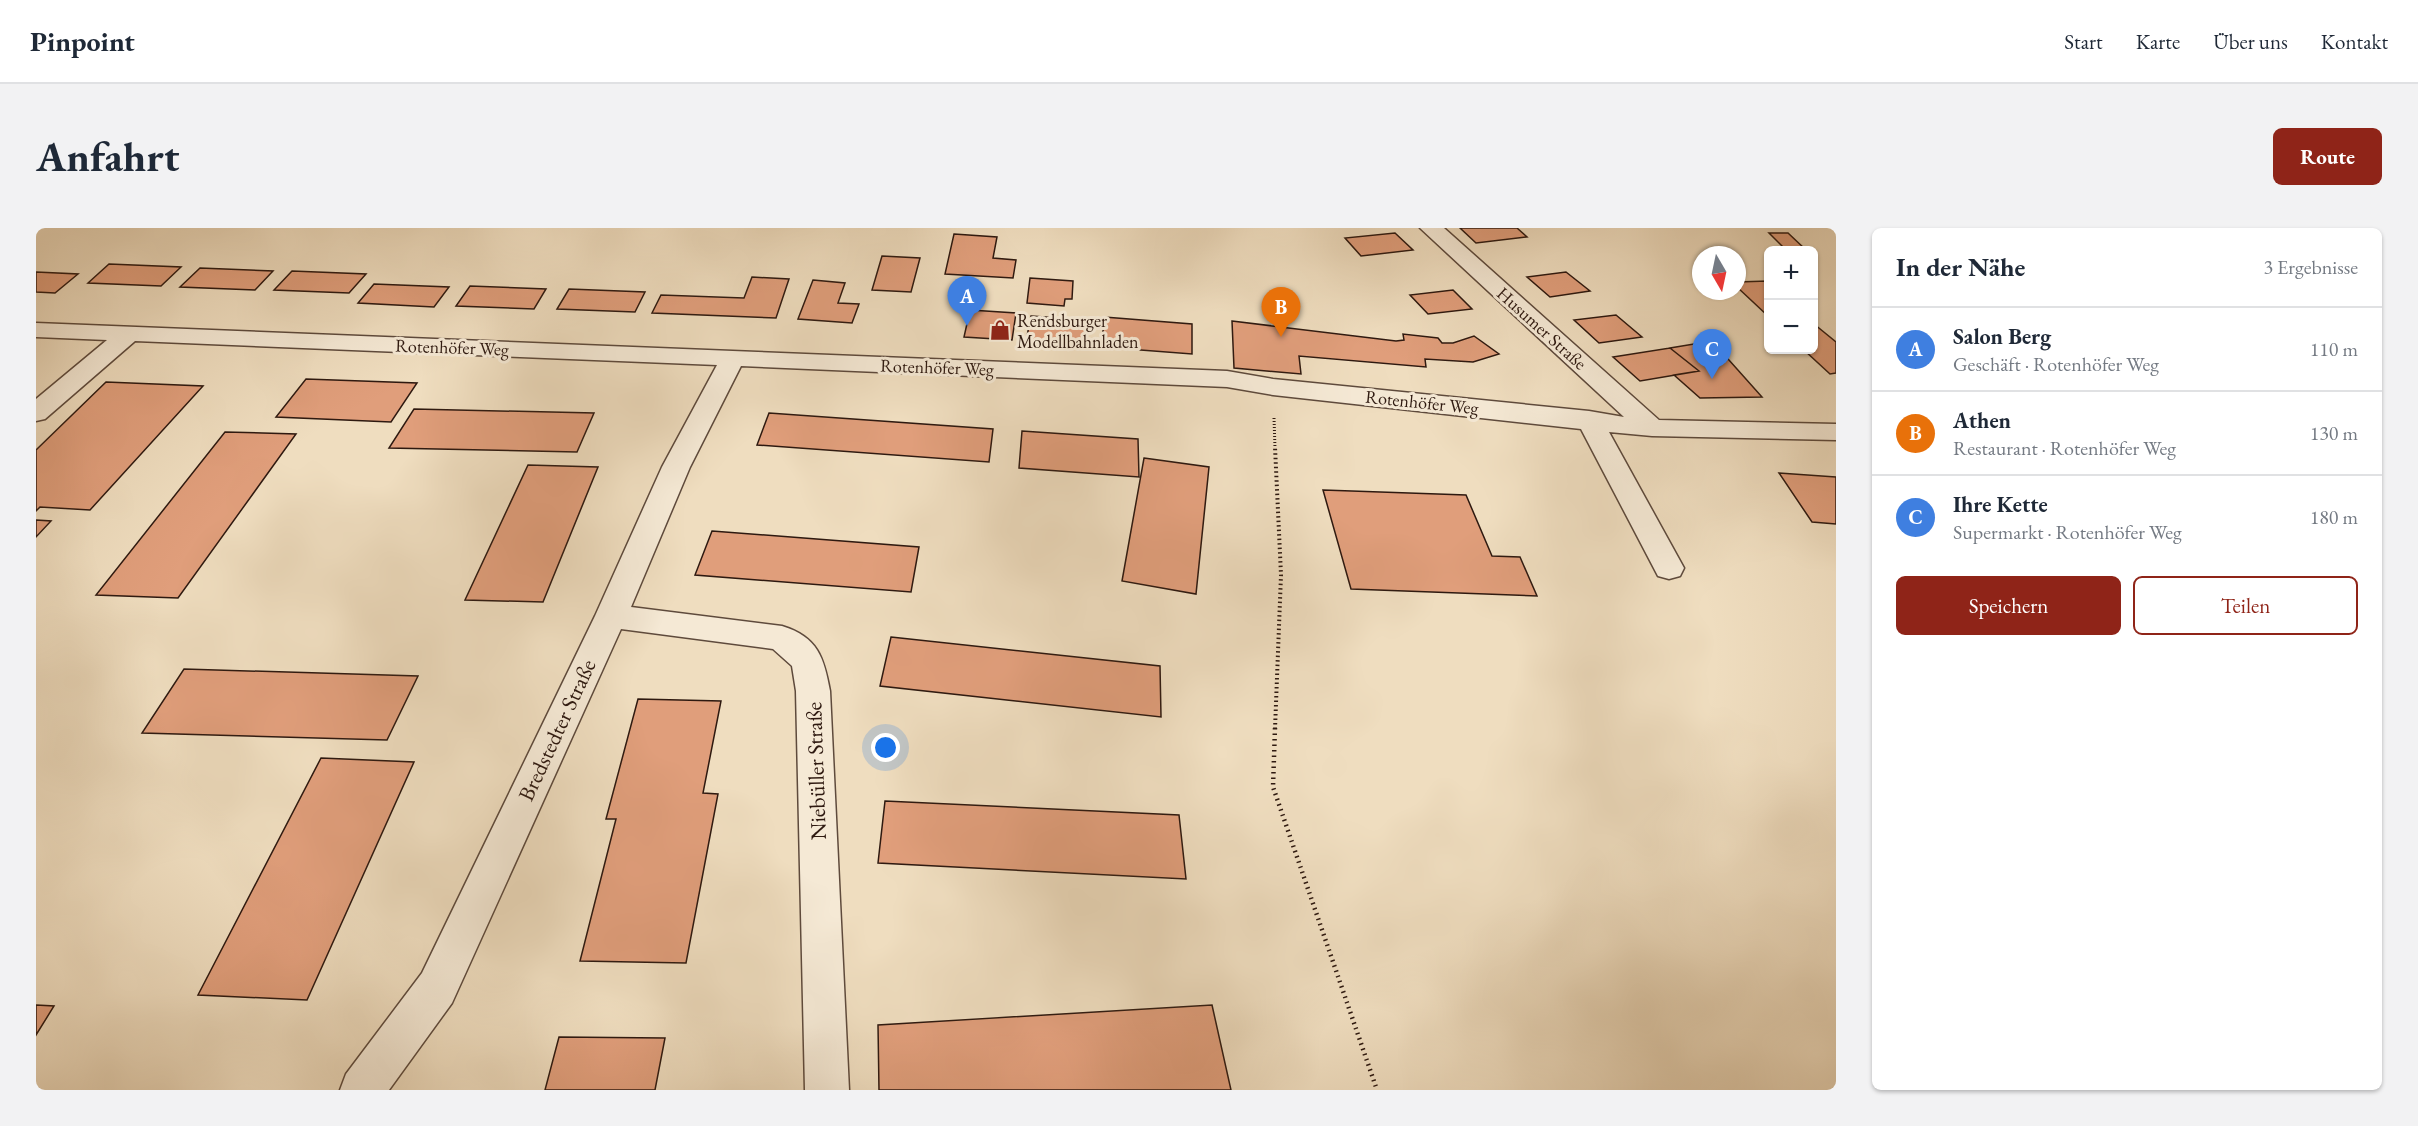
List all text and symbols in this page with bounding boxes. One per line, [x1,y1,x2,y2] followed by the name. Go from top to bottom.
[30,23,135,59] text: Pinpoint
[2064,28,2103,55] text: Start
[2136,28,2180,55] text: Karte
[2213,28,2288,55] text: Über uns
[2321,28,2388,55] text: Kontakt
[2273,128,2382,185] button: Route
[36,129,179,184] text: Anfahrt
[1692,246,1746,300] north arrow
[1764,246,1818,354] map controls
[1764,246,1818,300] button: +
[1896,250,2025,284] text: In der Nähe
[2263,254,2358,280] text: 3 Ergebnisse
[948,276,986,326] pin: A
[1492,282,1592,374] street label: Husumer Straße
[1262,288,1300,337] pin: B
[1764,300,1818,354] button: −
[1017,309,1139,353] place label: Rendsburger Modellbahnladen
[988,318,1012,342] shop icon: Rendsburger Modellbahnladen
[1953,322,2051,351] text: Salon Berg
[1692,330,1732,379] pin: C
[395,334,509,360] street label: Rotenhöfer Weg
[1908,336,1923,362] text: A
[2310,336,2358,362] text: 110 m
[1953,351,2159,377] text: Geschäft · Rotenhöfer Weg
[880,354,994,380] street label: Rotenhöfer Weg
[1364,385,1480,419] street label: Rotenhöfer Weg
[1953,406,2011,435] text: Athen
[1909,420,1922,446] text: B
[2310,420,2358,446] text: 130 m
[1953,435,2176,461] text: Restaurant · Rotenhöfer Weg
[1953,490,2048,519] text: Ihre Kette
[1908,504,1923,530] text: C
[2310,504,2358,530] text: 180 m
[1953,519,2182,545] text: Supermarkt · Rotenhöfer Weg
[1896,576,2121,635] button: Speichern
[2133,576,2358,635] button: Teilen
[511,654,603,806] street label: Bredstedter Straße
[799,701,833,841] street label: Niebüller Straße
[871,733,900,762] your location

